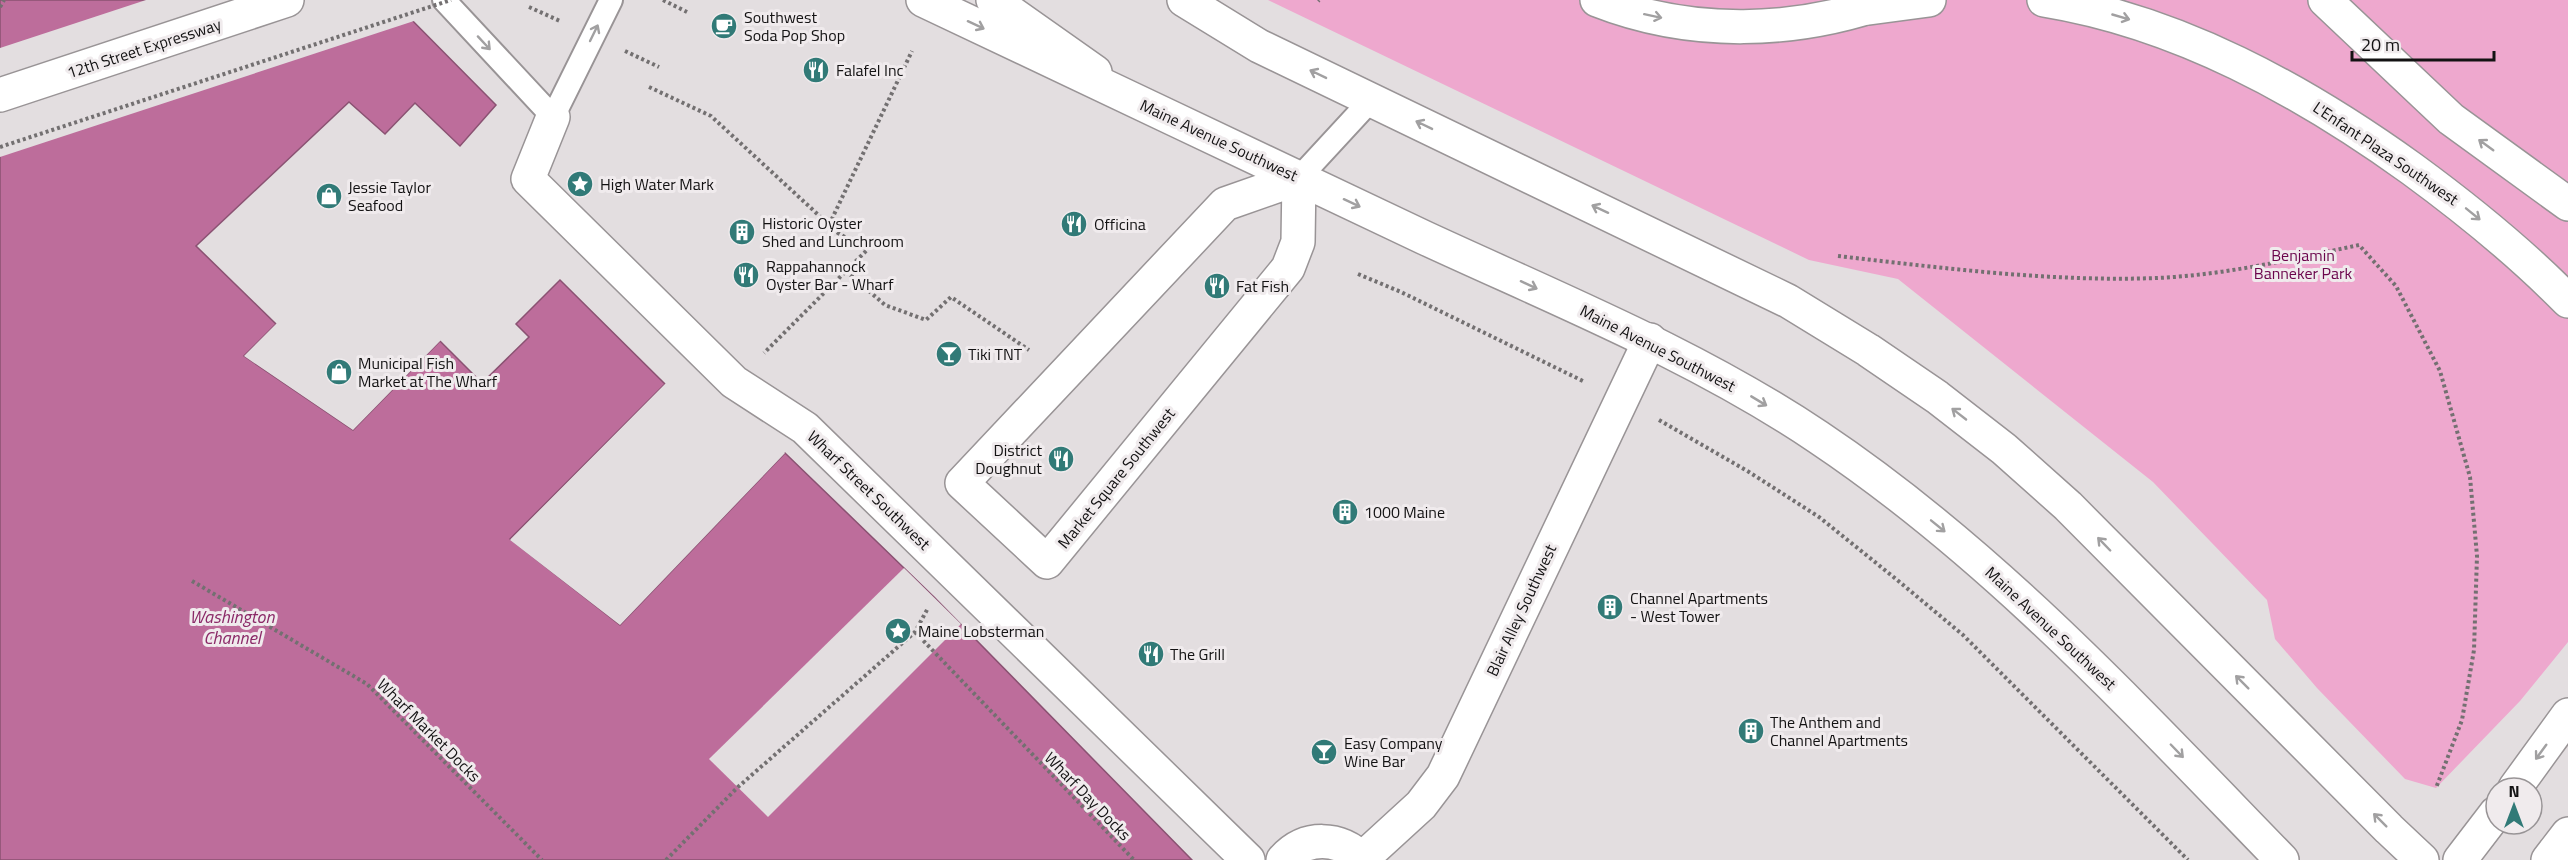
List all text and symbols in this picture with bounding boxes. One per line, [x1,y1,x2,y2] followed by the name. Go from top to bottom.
[744,5,845,47] place label: Southwest Soda Pop Shop
[709,11,739,41] cafe icon: Southwest Soda Pop Shop
[1642,11,1662,22] one-way arrow
[64,12,225,84] street label: 12th Street Expressway
[2111,12,2130,23] one-way arrow
[967,20,985,32] one-way arrow
[2352,24,2494,62] scale bar
[589,25,601,43] one-way arrow
[2361,31,2400,58] text: 20 m
[476,35,491,50] one-way arrow
[801,55,831,85] restaurant icon: Falafel Inc
[836,58,904,82] place label: Falafel Inc
[1309,68,1327,80] one-way arrow
[1136,93,1302,187] street label: Maine Avenue Southwest
[2308,95,2464,211] street label: L'Enfant Plaza Southwest
[1415,119,1433,131] one-way arrow
[2479,139,2495,151] one-way arrow
[565,169,595,199] place icon: High Water Mark
[600,172,714,196] place label: High Water Mark
[348,175,431,217] place label: Jessie Taylor Seafood
[314,181,344,211] shop icon: Jessie Taylor Seafood
[1342,197,1360,209] one-way arrow
[1591,203,1609,215] one-way arrow
[2465,207,2481,220] one-way arrow
[1059,209,1089,239] restaurant icon: Officina
[762,211,904,253] place label: Historic Oyster Shed and Lunchroom
[1094,212,1146,236] place label: Officina
[727,217,757,247] building icon: Historic Oyster Shed and Lunchroom
[2254,243,2353,285] park label: Benjamin Banneker Park
[766,254,894,296] place label: Rappahannock Oyster Bar - Wharf
[731,260,761,290] restaurant icon: Rappahannock Oyster Bar - Wharf
[1202,271,1232,301] restaurant icon: Fat Fish
[1236,274,1289,298] place label: Fat Fish
[1519,279,1537,291] one-way arrow
[1576,298,1740,398] street label: Maine Avenue Southwest
[934,339,964,369] bar icon: Tiki TNT
[968,342,1023,366] place label: Tiki TNT
[358,351,498,393] place label: Municipal Fish Market at The Wharf
[324,357,354,387] shop icon: Municipal Fish Market at The Wharf
[1750,395,1767,407] one-way arrow
[1052,402,1181,554] street label: Market Square Southwest
[1951,408,1967,421] one-way arrow
[802,425,936,555] street label: Wharf Street Southwest
[975,438,1042,480] place label: District Doughnut
[1046,444,1076,474] restaurant icon: District Doughnut
[1330,497,1360,527] building icon: 1000 Maine
[1364,500,1445,524] place label: 1000 Maine
[1930,519,1946,532] one-way arrow
[2097,536,2112,551] one-way arrow
[1480,540,1562,680] street label: Blair Alley Southwest
[1980,561,2122,696] street label: Maine Avenue Southwest
[1630,586,1768,628] place label: Channel Apartments - West Tower
[1595,592,1625,622] building icon: Channel Apartments - West Tower
[190,603,275,651] water label: Washington Channel
[883,616,913,646] place icon: Maine Lobsterman
[918,619,1044,643] place label: Maine Lobsterman
[1136,639,1166,669] restaurant icon: The Grill
[1170,642,1225,666] place label: The Grill
[372,673,486,787] street label: Wharf Market Docks
[2234,675,2249,689] one-way arrow
[1770,710,1908,752] place label: The Anthem and Channel Apartments
[1736,716,1766,746] building icon: The Anthem and Channel Apartments
[1344,731,1443,773] place label: Easy Company Wine Bar
[1309,737,1339,767] bar icon: Easy Company Wine Bar
[2535,743,2548,759] one-way arrow
[2169,744,2184,759] one-way arrow
[1039,746,1137,846] street label: Wharf Day Docks
[2484,776,2544,836] north arrow
[2508,779,2520,803] text: N
[2372,813,2387,827] one-way arrow

